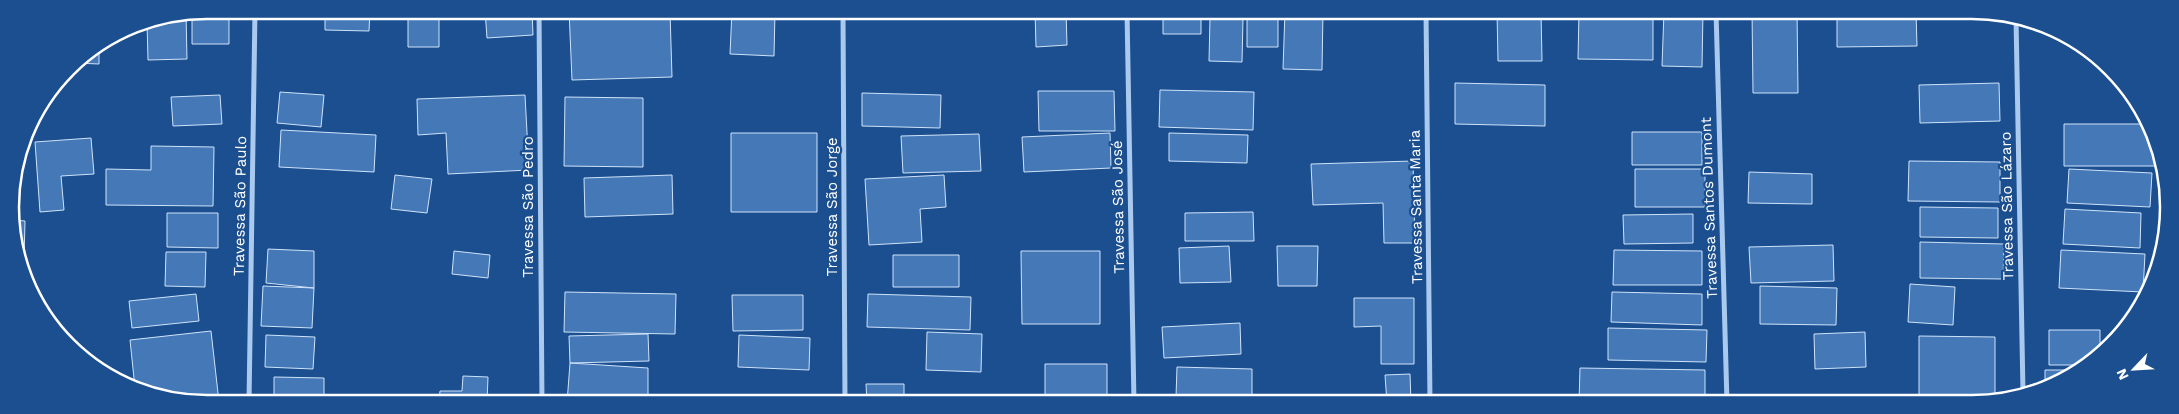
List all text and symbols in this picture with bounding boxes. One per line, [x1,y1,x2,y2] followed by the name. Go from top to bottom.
[1697,116,1721,299] street label: Travessa Santos Dumont
[1406,129,1426,284] street label: Travessa Santa Maria
[1997,132,2017,280] street label: Travessa São Lázaro
[230,136,250,276] street label: Travessa São Paulo
[519,136,537,278] street label: Travessa São Pedro
[823,137,841,277] street label: Travessa São Jorge
[1108,140,1128,274] street label: Travessa São José
[2109,344,2159,394] north arrow
[2113,366,2132,383] text: N

